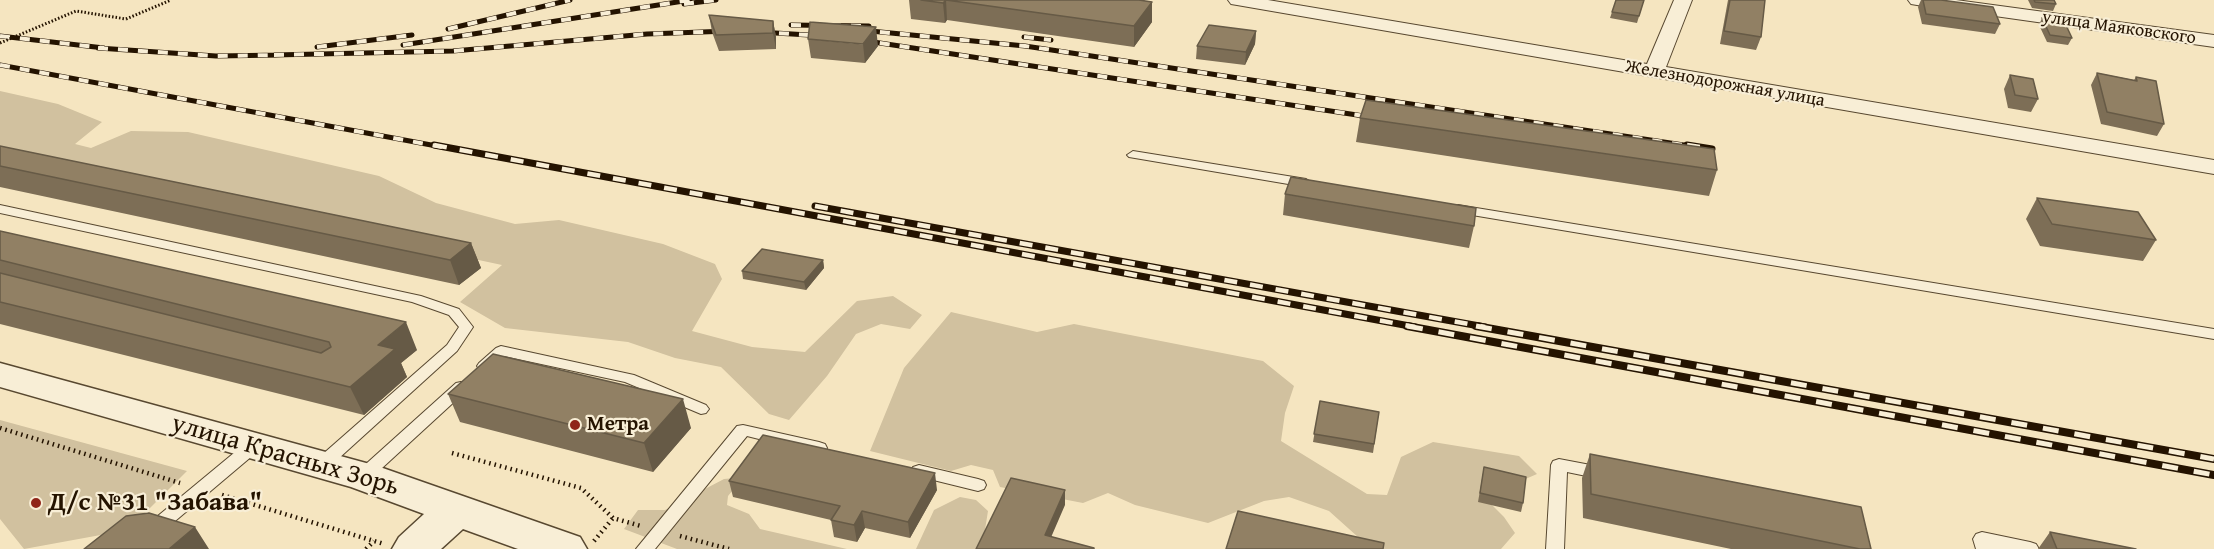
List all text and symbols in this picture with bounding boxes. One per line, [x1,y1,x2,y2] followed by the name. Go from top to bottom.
[2041,7,2197,49] street label: улица Маяковского
[1624,56,1826,112] street label: Железнодорожная улица
[168,409,402,503] street label: улица Красных Зорь
[587,412,649,438] place label: Метра
[568,418,582,432] marker: Метра
[48,487,262,519] place label: Д/с №31 "Забава"
[29,496,43,510] marker: Д/с №31 "Забава"

